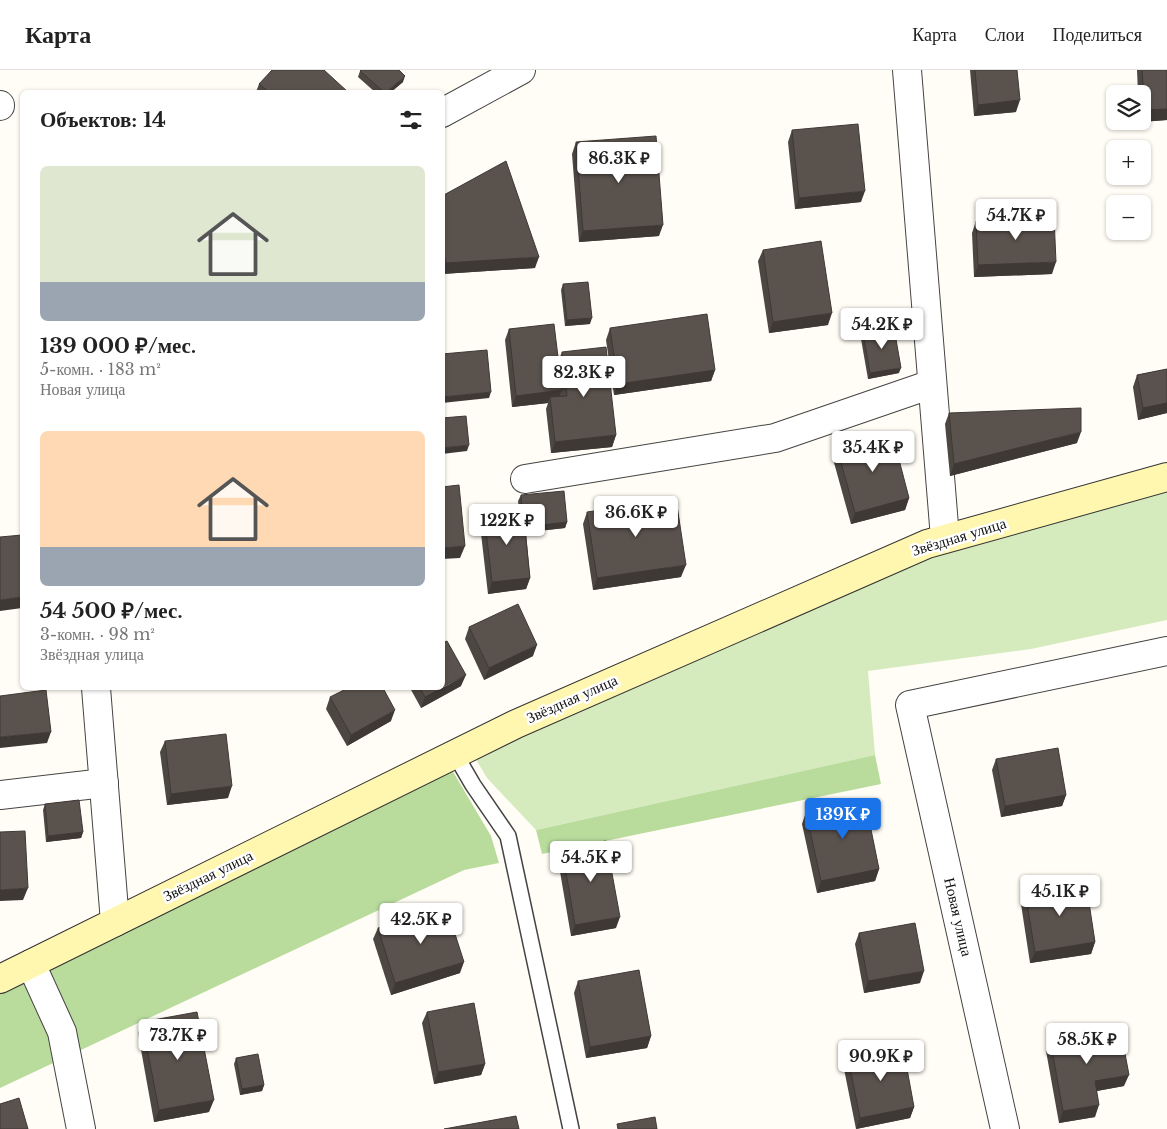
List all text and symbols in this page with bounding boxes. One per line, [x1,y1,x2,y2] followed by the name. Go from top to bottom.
[25,20,91,49] text: Карта
[912,24,957,46] text: Карта
[985,24,1024,46] text: Слои
[1052,24,1142,46] text: Поделиться
[1106,85,1151,240] map controls
[1106,85,1151,130] button: layers
[397,106,425,134] icon: filters
[40,107,166,133] text: Объектов: 14
[1106,140,1151,185] button: +
[573,142,665,184] pin: 86.3K ₽
[588,148,650,168] text: 86.3K ₽
[1106,195,1151,240] button: −
[970,198,1062,241] pin: 54.7K ₽
[188,199,278,289] icon: home
[987,205,1045,225] text: 54.7K ₽
[836,308,928,350] pin: 54.2K ₽
[851,314,913,334] text: 54.2K ₽
[40,333,196,359] text: 139 000 ₽/мес.
[538,356,630,398] pin: 82.3K ₽
[40,359,161,379] text: 5-комн. · 183 m²
[553,362,615,382] text: 82.3K ₽
[40,379,125,399] text: Новая улица
[827,430,919,473] pin: 35.4K ₽
[843,437,903,457] text: 35.4K ₽
[188,464,278,554] icon: home
[590,496,682,538] pin: 36.6K ₽
[605,502,667,522] text: 36.6K ₽
[466,504,548,546] pin: 122K ₽
[480,510,534,530] text: 122K ₽
[909,513,1009,560] street label: Звёздная улица
[40,598,183,624] text: 54 500 ₽/мес.
[40,624,155,644] text: 3-комн. · 98 m²
[40,644,144,664] text: Звёздная улица
[523,670,620,727] street label: Звёздная улица
[802,798,884,840] pin: 139K ₽
[816,804,870,824] text: 139K ₽
[545,840,637,883] pin: 54.5K ₽
[160,846,256,905] street label: Звёздная улица
[561,847,621,867] text: 54.5K ₽
[1014,874,1106,917] pin: 45.1K ₽
[940,876,977,958] street label: Новая улица
[1031,881,1089,901] text: 45.1K ₽
[375,902,467,945] pin: 42.5K ₽
[390,909,452,929] text: 42.5K ₽
[132,1018,224,1061] pin: 73.7K ₽
[1041,1022,1133,1065] pin: 58.5K ₽
[149,1025,207,1045] text: 73.7K ₽
[1057,1029,1117,1049] text: 58.5K ₽
[835,1040,927,1082] pin: 90.9K ₽
[849,1046,913,1066] text: 90.9K ₽

